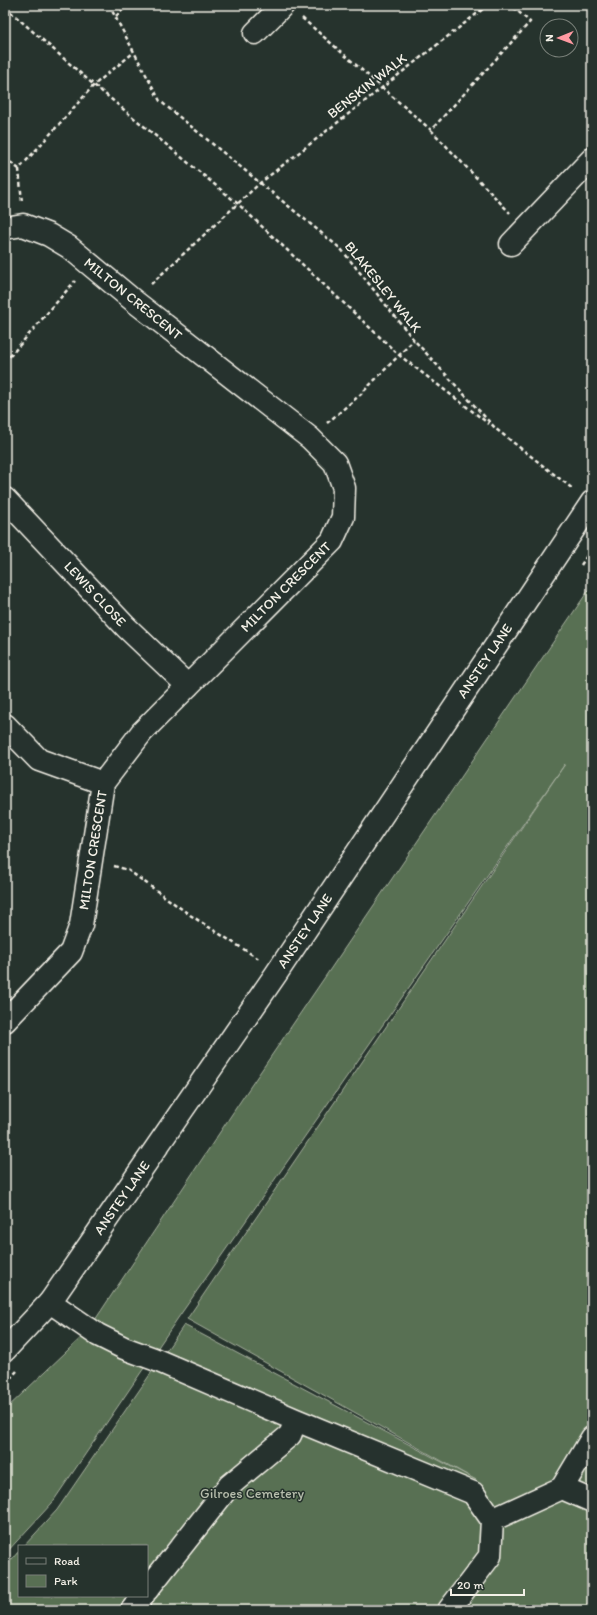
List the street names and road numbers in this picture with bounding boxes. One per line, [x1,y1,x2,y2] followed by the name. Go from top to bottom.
[324,50,410,122] street label: BENSKIN WALK
[341,238,425,336] street label: BLAKESLEY WALK
[81,254,186,344] street label: MILTON CRESCENT
[237,538,335,636] street label: MILTON CRESCENT
[60,558,130,630] street label: LEWIS CLOSE
[454,620,516,702] street label: ANSTEY LANE
[75,789,111,911] street label: MILTON CRESCENT
[274,890,336,972] street label: ANSTEY LANE
[90,1158,154,1238] street label: ANSTEY LANE

